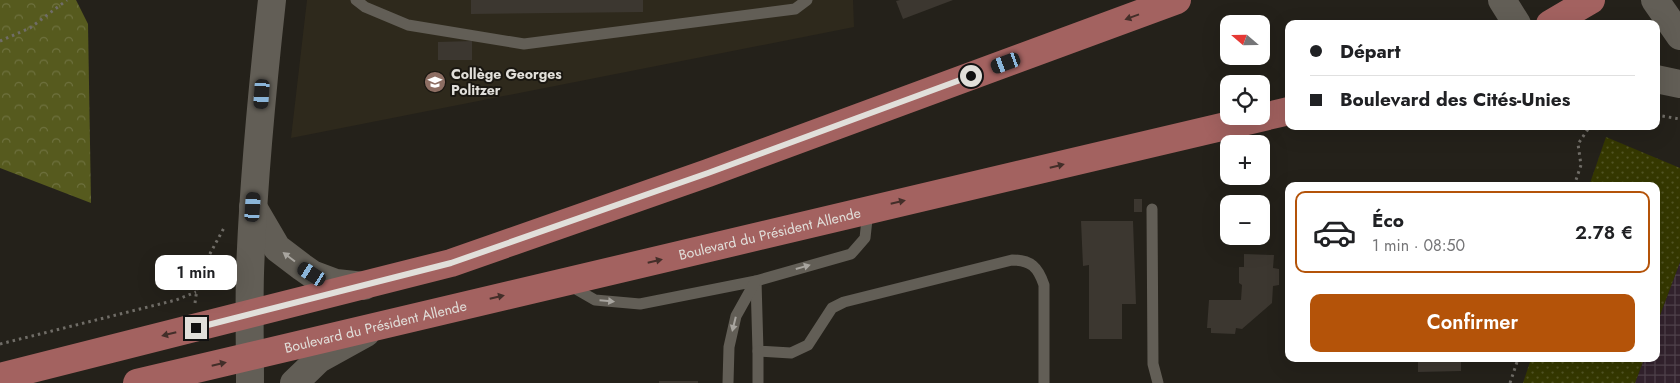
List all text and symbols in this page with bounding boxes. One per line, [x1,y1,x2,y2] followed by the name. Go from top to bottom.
[1124,13,1139,21] one-way arrow
[1220,15,1270,65] north arrow
[1220,15,1270,245] map controls
[1340,38,1401,65] text: Départ
[989,51,1022,75] car
[451,64,562,100] place label: Collège Georges Politzer
[960,65,982,87] route start
[423,70,447,94] school or university icon: Collège Georges Politzer
[1220,75,1270,125] button: locate
[253,79,270,109] car
[1340,86,1570,113] text: Boulevard des Cités-Unies
[1220,135,1270,185] button: +
[1049,162,1064,170] one-way arrow
[244,192,261,222] car
[1220,195,1270,245] button: −
[891,198,906,206] one-way arrow
[676,202,863,265] street label: Boulevard du Président Allende
[1372,207,1404,234] text: Éco
[1312,210,1357,255] icon: car
[1575,219,1633,246] text: 2.78 €
[1372,234,1465,257] text: 1 min · 08:50
[282,252,296,262] one-way arrow
[155,255,237,290] callout: 1 min
[648,257,663,265] one-way arrow
[295,260,328,288] car
[177,261,215,284] text: 1 min
[796,263,811,271] one-way arrow
[489,293,504,301] one-way arrow
[1310,294,1635,352] button: Confirmer
[282,296,469,358] street label: Boulevard du Président Allende
[600,297,616,305] one-way arrow
[730,316,738,331] one-way arrow
[185,317,207,339] route end
[162,331,177,339] one-way arrow
[211,360,226,368] one-way arrow

